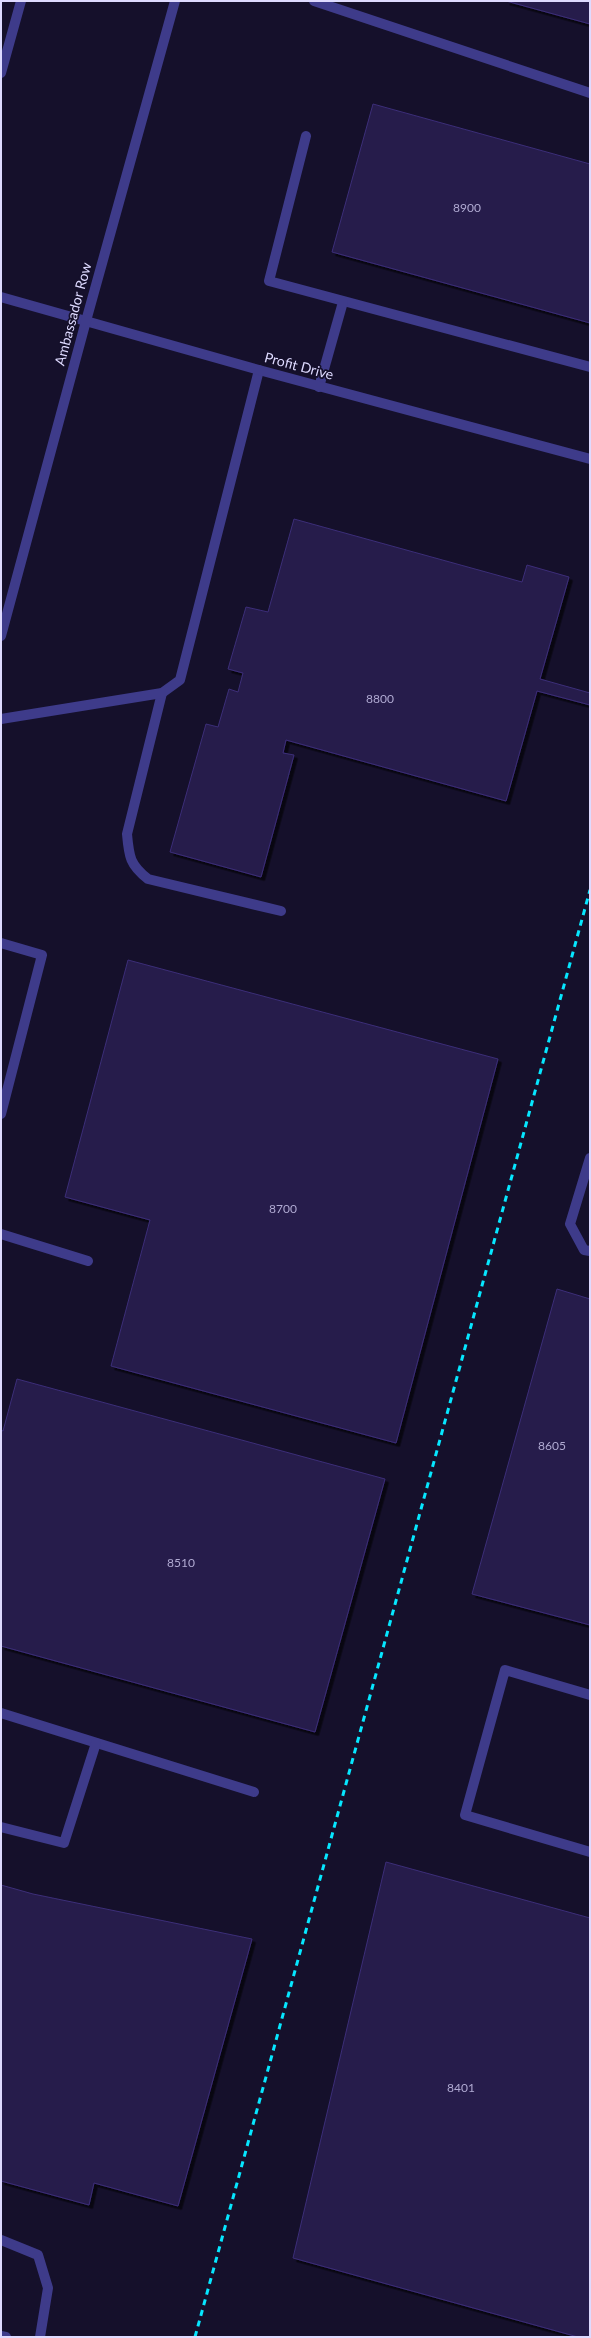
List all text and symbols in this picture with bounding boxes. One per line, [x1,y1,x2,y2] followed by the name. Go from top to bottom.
[453,200,481,215] house number: 8900
[51,260,94,367] street label: Ambassador Row
[263,348,336,383] street label: Profit Drive
[366,691,394,706] house number: 8800
[269,1201,297,1216] house number: 8700
[538,1438,566,1453] house number: 8605
[167,1555,195,1570] house number: 8510
[447,2080,475,2095] house number: 8401

